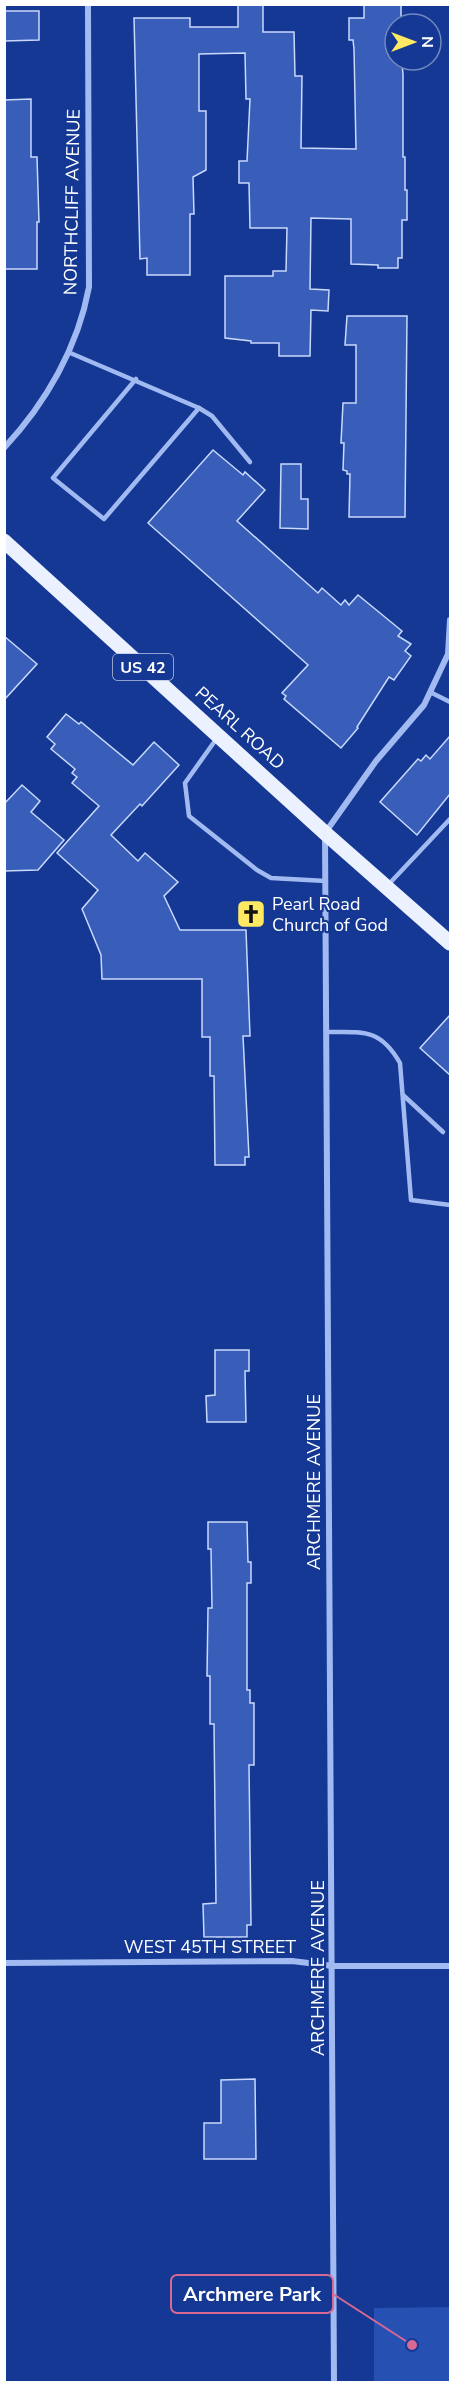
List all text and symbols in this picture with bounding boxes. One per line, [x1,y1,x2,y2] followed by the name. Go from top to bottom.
[383,12,443,72] north arrow
[416,36,438,48] text: N
[58,109,86,295] street label: NORTHCLIFF AVENUE
[113,654,173,680] road number: US 42
[190,681,290,775] street label: PEARL ROAD
[272,892,388,937] place label: Pearl Road Church of God
[235,898,267,930] church icon: Pearl Road Church of God
[302,1394,326,1570] street label: ARCHMERE AVENUE
[306,1880,330,2056] street label: ARCHMERE AVENUE
[124,1935,296,1959] street label: WEST 45TH STREET
[171,2275,333,2313] callout: Archmere Park
[183,2281,322,2308] text: Archmere Park

